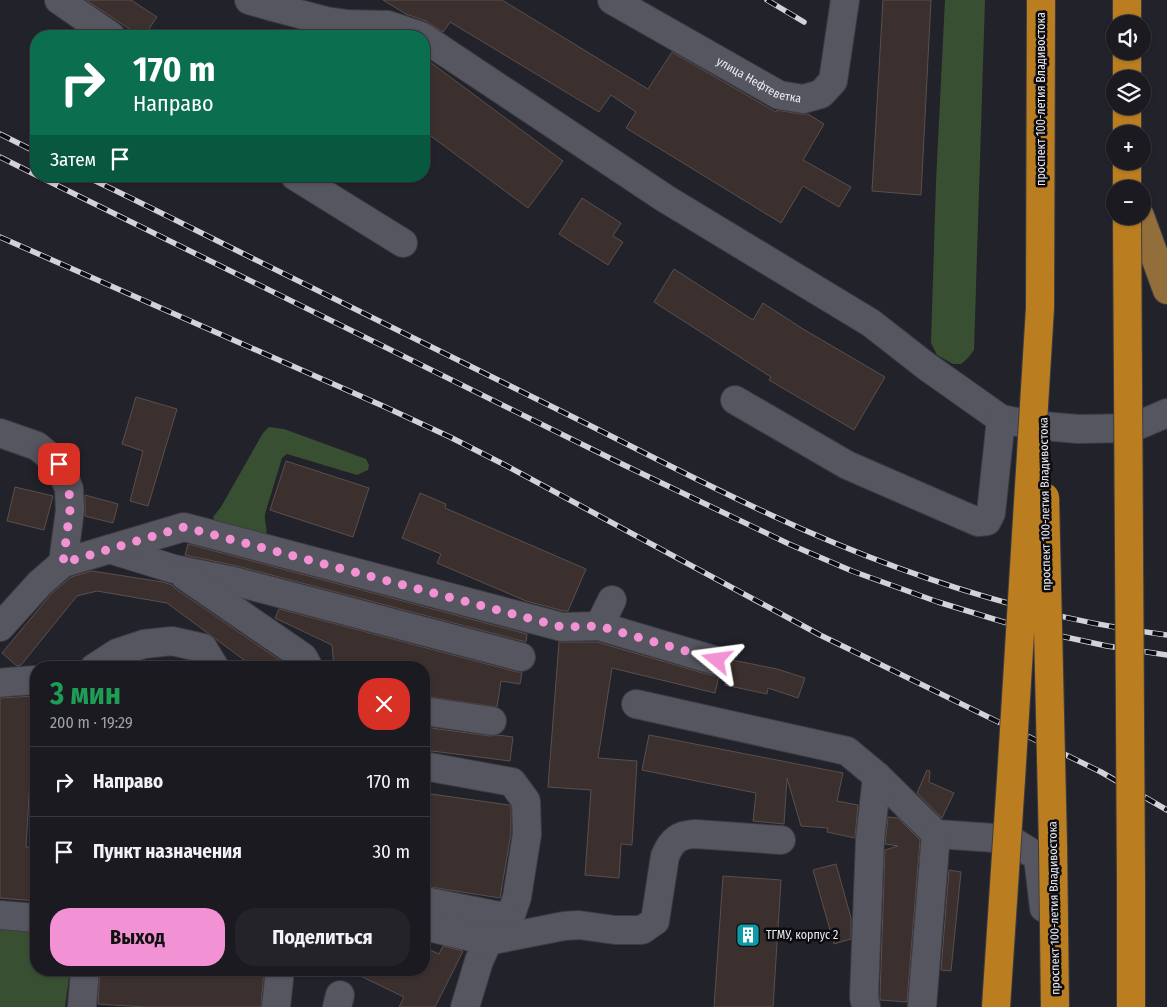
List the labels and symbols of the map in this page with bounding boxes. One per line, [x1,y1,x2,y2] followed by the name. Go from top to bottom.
[1034,12,1048,186] street label: проспект 100-летия Владивостока
[714,54,802,106] street label: улица Нефтеветка
[1036,417,1054,591] street label: проспект 100-летия Владивостока
[38,443,80,485] pin
[690,633,742,685] position arrow
[1045,821,1063,995] street label: проспект 100-летия Владивостока
[735,922,761,948] building icon: ТГМУ, корпус 2
[766,928,838,942] place label: ТГМУ, корпус 2

